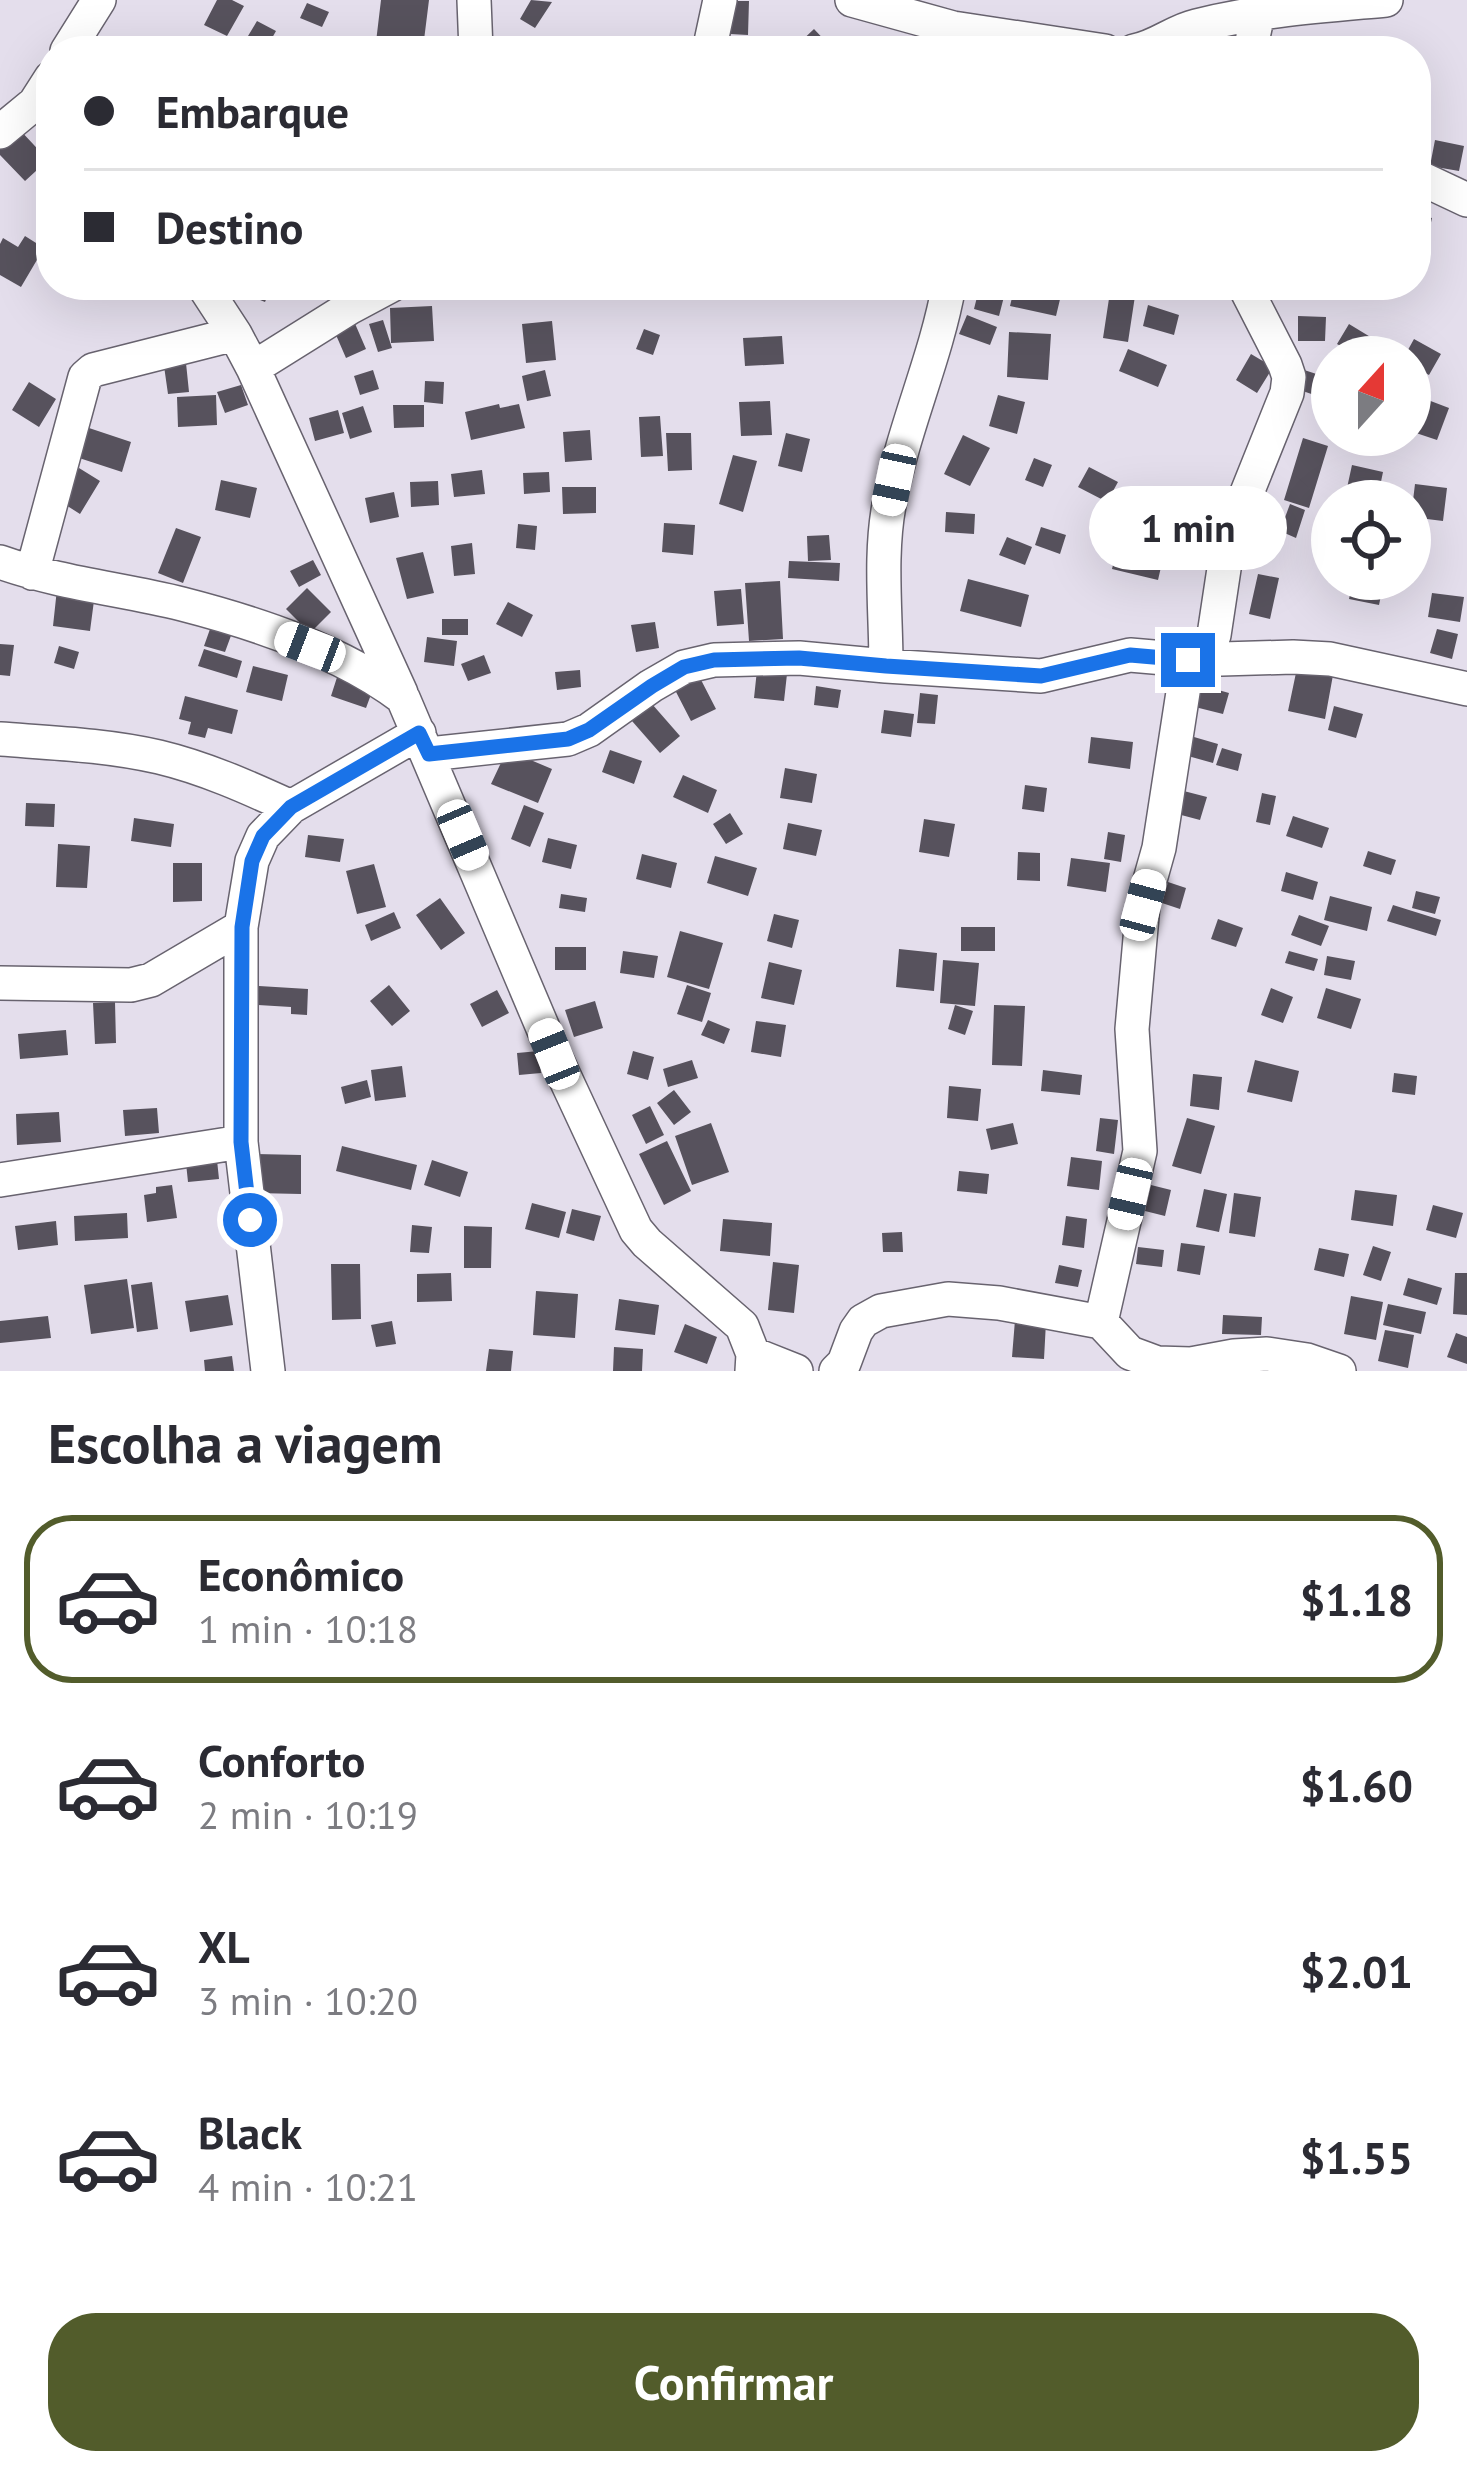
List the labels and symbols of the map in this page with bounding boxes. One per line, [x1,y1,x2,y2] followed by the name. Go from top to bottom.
[1311,336,1431,456] north arrow
[869,441,919,519] car
[1089,486,1287,570] callout: 1 min
[270,617,350,677] car
[1161,633,1215,687] route end
[432,795,494,875] car
[1116,866,1170,944] car
[524,1014,584,1094] car
[1104,1155,1156,1233] car
[223,1193,277,1247] route start

